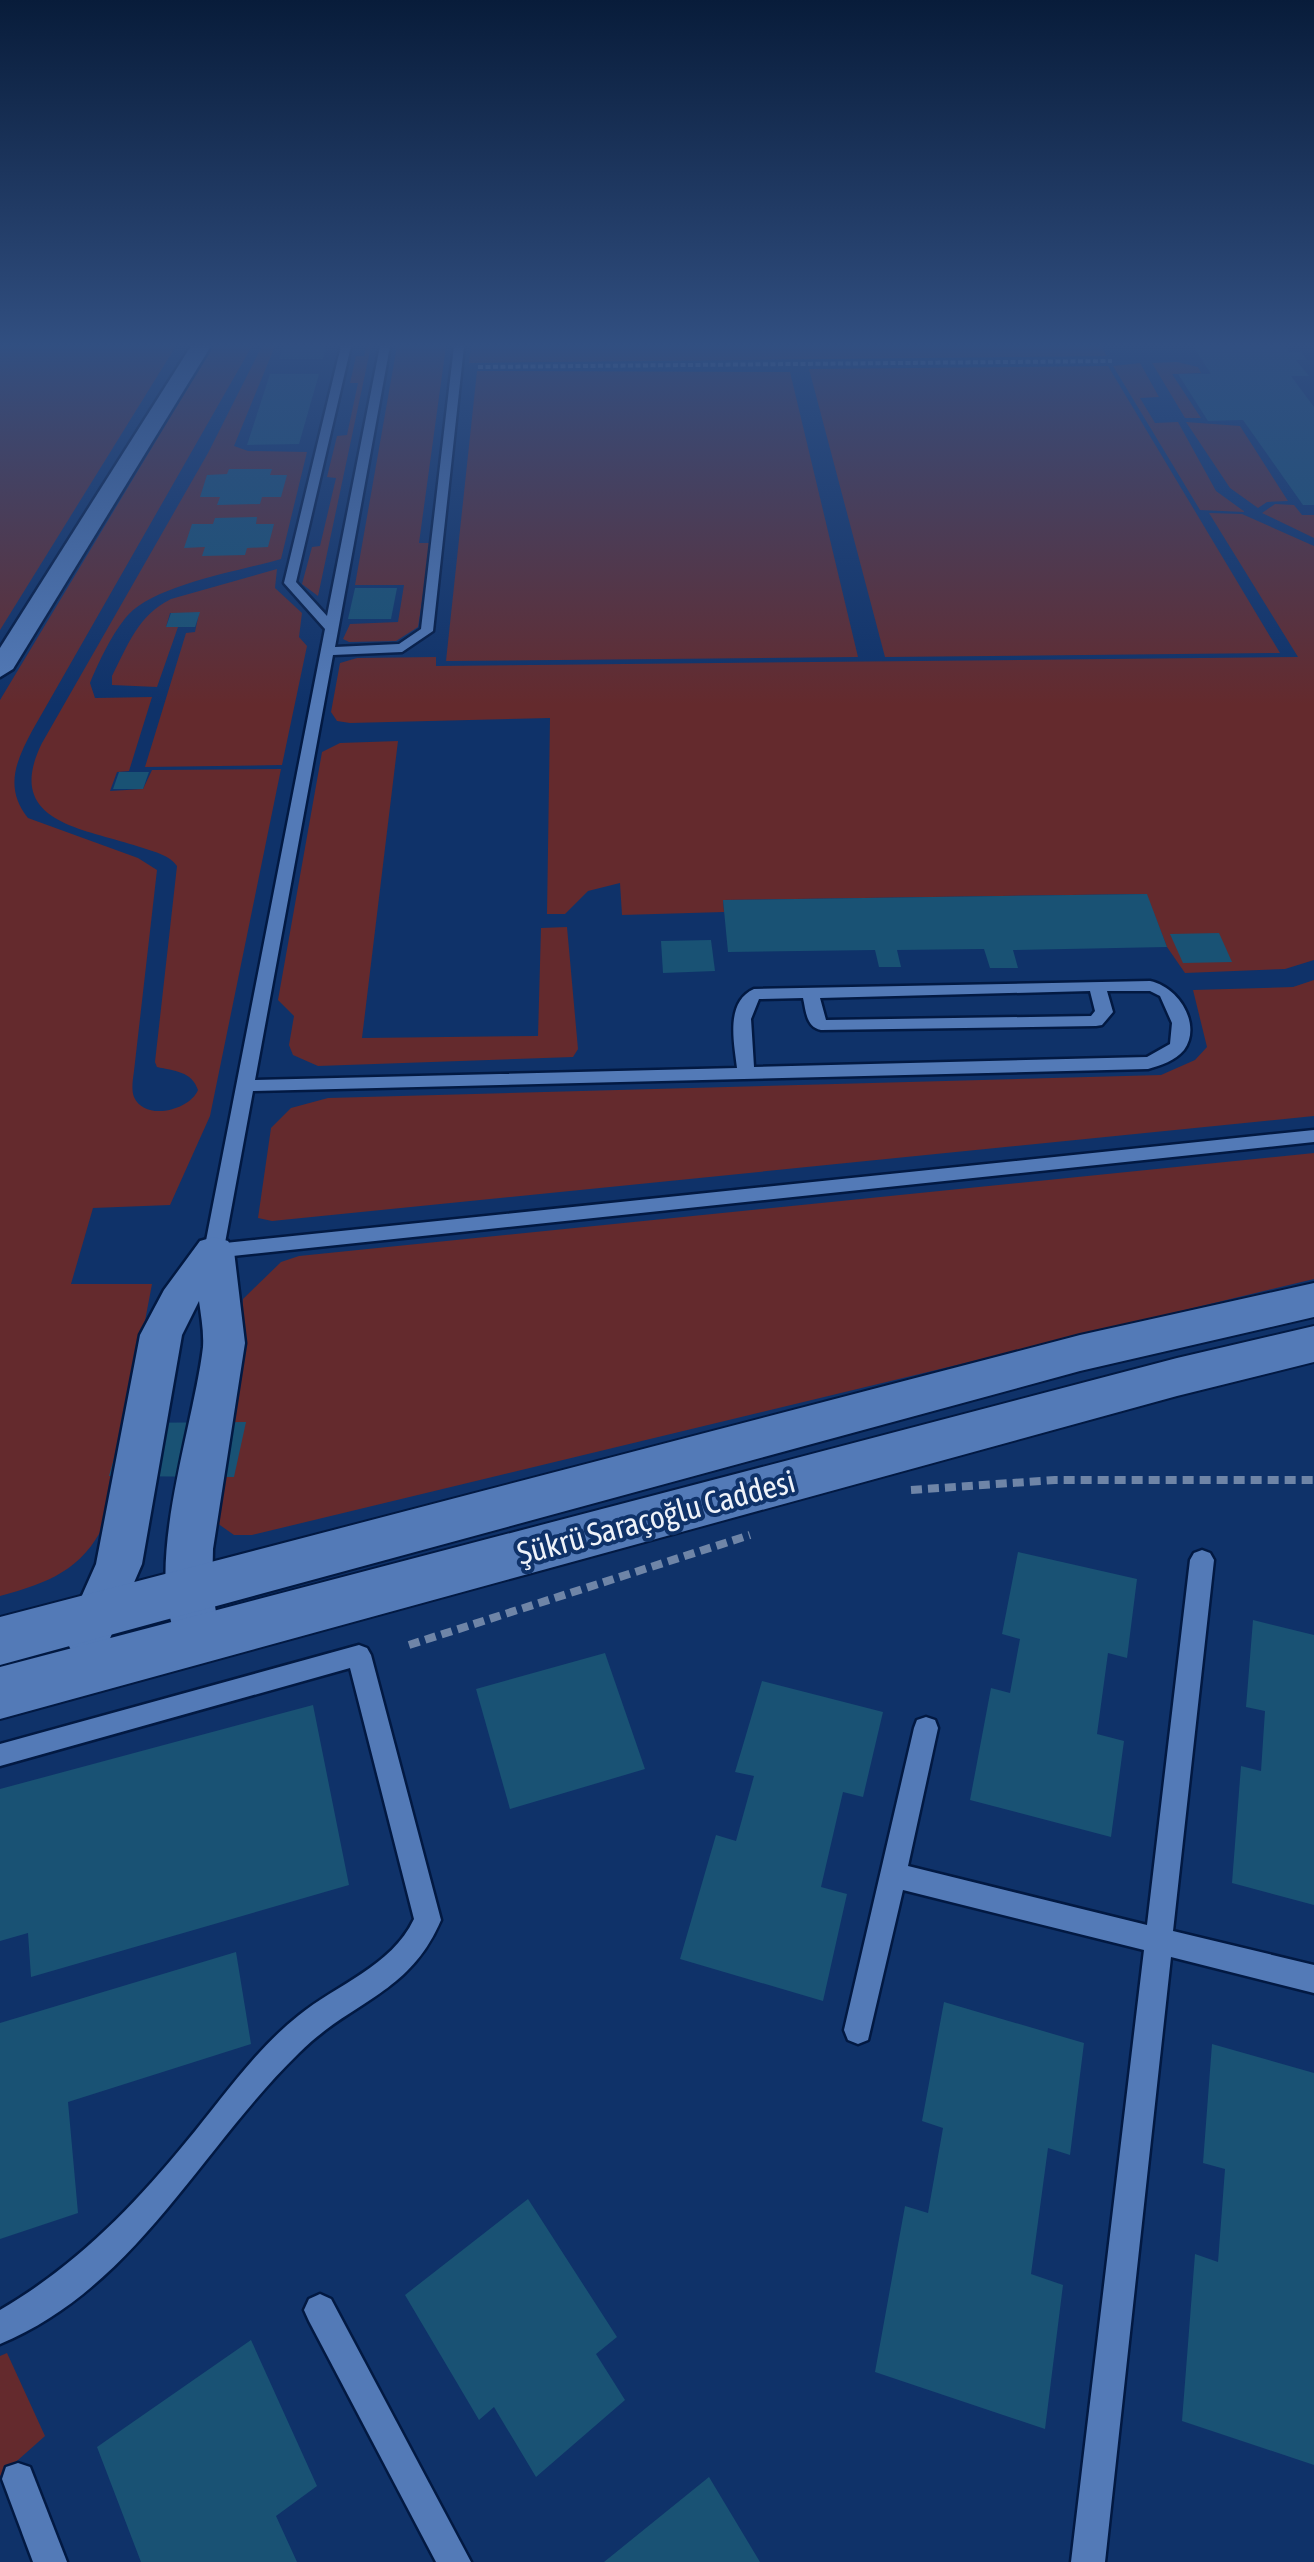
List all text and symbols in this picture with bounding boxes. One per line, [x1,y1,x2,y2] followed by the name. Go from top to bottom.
[513,1462,799,1572] street label: Şükrü Saraçoğlu Caddesi

